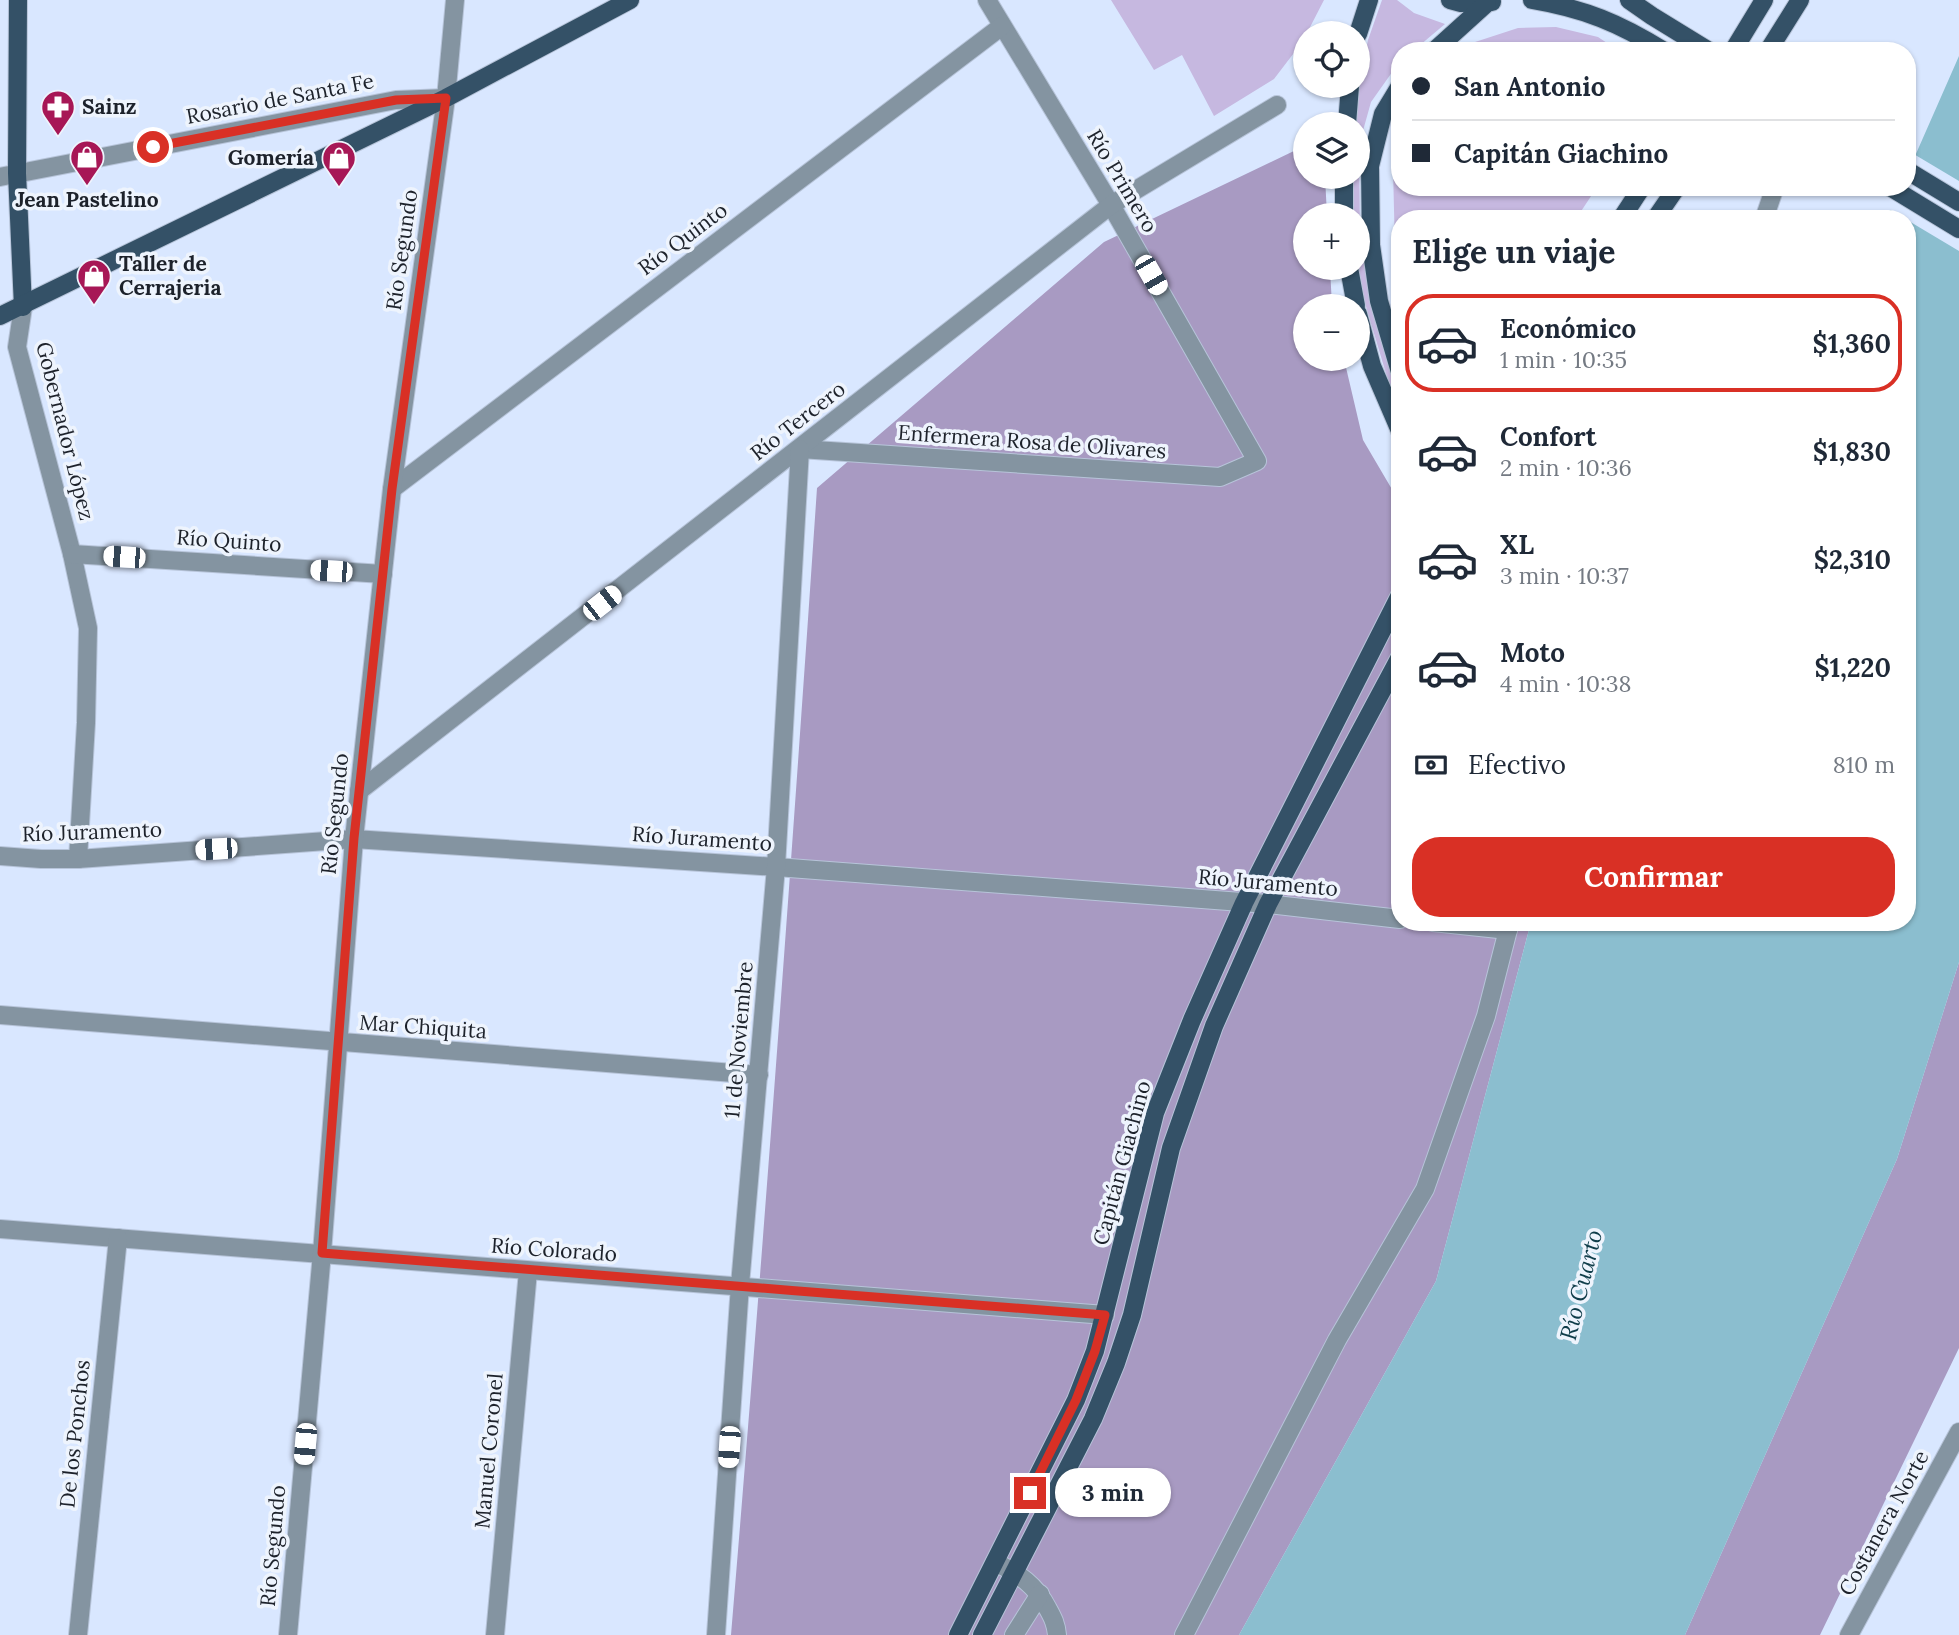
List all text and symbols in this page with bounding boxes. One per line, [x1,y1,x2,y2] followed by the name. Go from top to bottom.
[1293,21,1370,371] map controls
[1293,21,1370,98] button: locate
[184,67,376,130] street label: Rosario de Santa Fe
[1454,70,1606,103] text: San Antonio
[39,88,77,137] pharmacy icon: Sainz
[82,93,137,120] place label: Sainz
[1293,112,1370,189] button: layers
[1081,124,1164,237] street label: Río Primero
[137,131,169,163] route start
[1454,137,1668,170] text: Capitán Giachino
[68,138,106,187] shop icon: Jean Pastelino
[320,139,358,188] shop icon: Gomería
[228,144,314,171] place label: Gomería
[15,186,159,213] place label: Jean Pastelino
[380,188,423,312] street label: Río Segundo
[633,196,733,281] street label: Río Quinto
[1293,203,1370,280] button: +
[1412,231,1616,272] text: Elige un viaje
[119,250,221,301] place label: Taller de Cerrajeria
[1132,252,1171,298] car
[75,257,113,306] shop icon: Taller de Cerrajeria
[1293,294,1370,371] button: −
[1416,312,1479,375] icon: car
[1500,312,1636,345] text: Económico
[1813,327,1891,360] text: $1,360
[30,339,101,523] street label: Gobernador López
[1500,345,1627,374] text: 1 min · 10:35
[745,375,851,466] street label: Río Tercero
[897,419,1167,464] street label: Enfermera Rosa de Olivares
[1416,420,1479,483] icon: car
[1500,420,1597,453] text: Confort
[1813,435,1891,468] text: $1,830
[1500,453,1632,482] text: 2 min · 10:36
[176,523,282,558] street label: Río Quinto
[1416,528,1479,591] icon: car
[1500,528,1534,561] text: XL
[1814,543,1891,576] text: $2,310
[103,545,146,569] car
[310,559,353,583] car
[1500,561,1629,590] text: 3 min · 10:37
[579,582,626,624] car
[1416,636,1479,699] icon: car
[1500,636,1565,669] text: Moto
[1814,651,1891,684] text: $1,220
[1500,669,1632,698] text: 4 min · 10:38
[1412,746,1450,784] icon: cash
[1468,748,1566,781] text: Efectivo
[1833,750,1895,779] text: 810 m
[315,752,354,876] street label: Río Segundo
[21,816,163,847] street label: Río Juramento
[631,820,773,857] street label: Río Juramento
[195,837,238,861] car
[1412,837,1895,917] button: Confirmar
[1197,863,1339,902] street label: Río Juramento
[718,960,759,1120] street label: 11 de Noviembre
[358,1009,488,1044] street label: Mar Chiquita
[1087,1078,1156,1248] street label: Capitán Giachino
[1553,1227,1608,1343] water label: Río Cuarto
[490,1232,618,1267] street label: Río Colorado
[53,1358,96,1510] street label: De los Ponchos
[468,1372,509,1530] street label: Manuel Coronel
[293,1422,318,1466] car
[718,1425,741,1469] car
[1833,1445,1935,1600] street label: Costanera Norte
[1054,1468,1170,1518] callout: 3 min
[1014,1477,1046,1509] route end
[1082,1478,1144,1507] text: 3 min
[254,1484,291,1608] street label: Río Segundo

